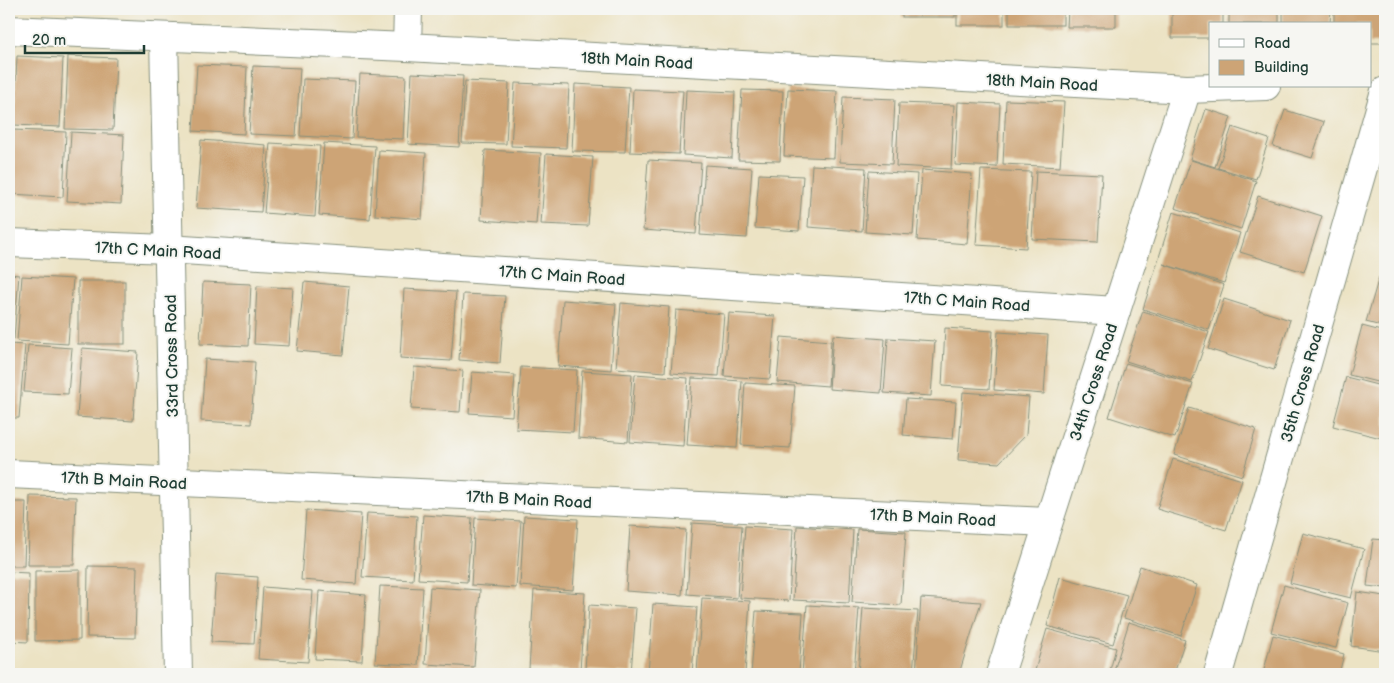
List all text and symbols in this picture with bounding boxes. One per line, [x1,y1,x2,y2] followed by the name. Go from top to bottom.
[25,22,144,54] scale bar
[1209,22,1372,88] legend
[32,31,66,50] text: 20 m
[1254,34,1290,53] text: Road
[580,49,693,74] street label: 18th Main Road
[1254,58,1309,77] text: Building
[985,71,1098,96] street label: 18th Main Road
[94,239,222,264] street label: 17th C Main Road
[498,263,626,290] street label: 17th C Main Road
[903,289,1031,316] street label: 17th C Main Road
[162,294,183,418] street label: 33rd Cross Road
[1066,321,1122,444] street label: 34th Cross Road
[1278,322,1329,445] street label: 35th Cross Road
[60,469,187,494] street label: 17th B Main Road
[465,488,592,513] street label: 17th B Main Road
[869,506,996,531] street label: 17th B Main Road

